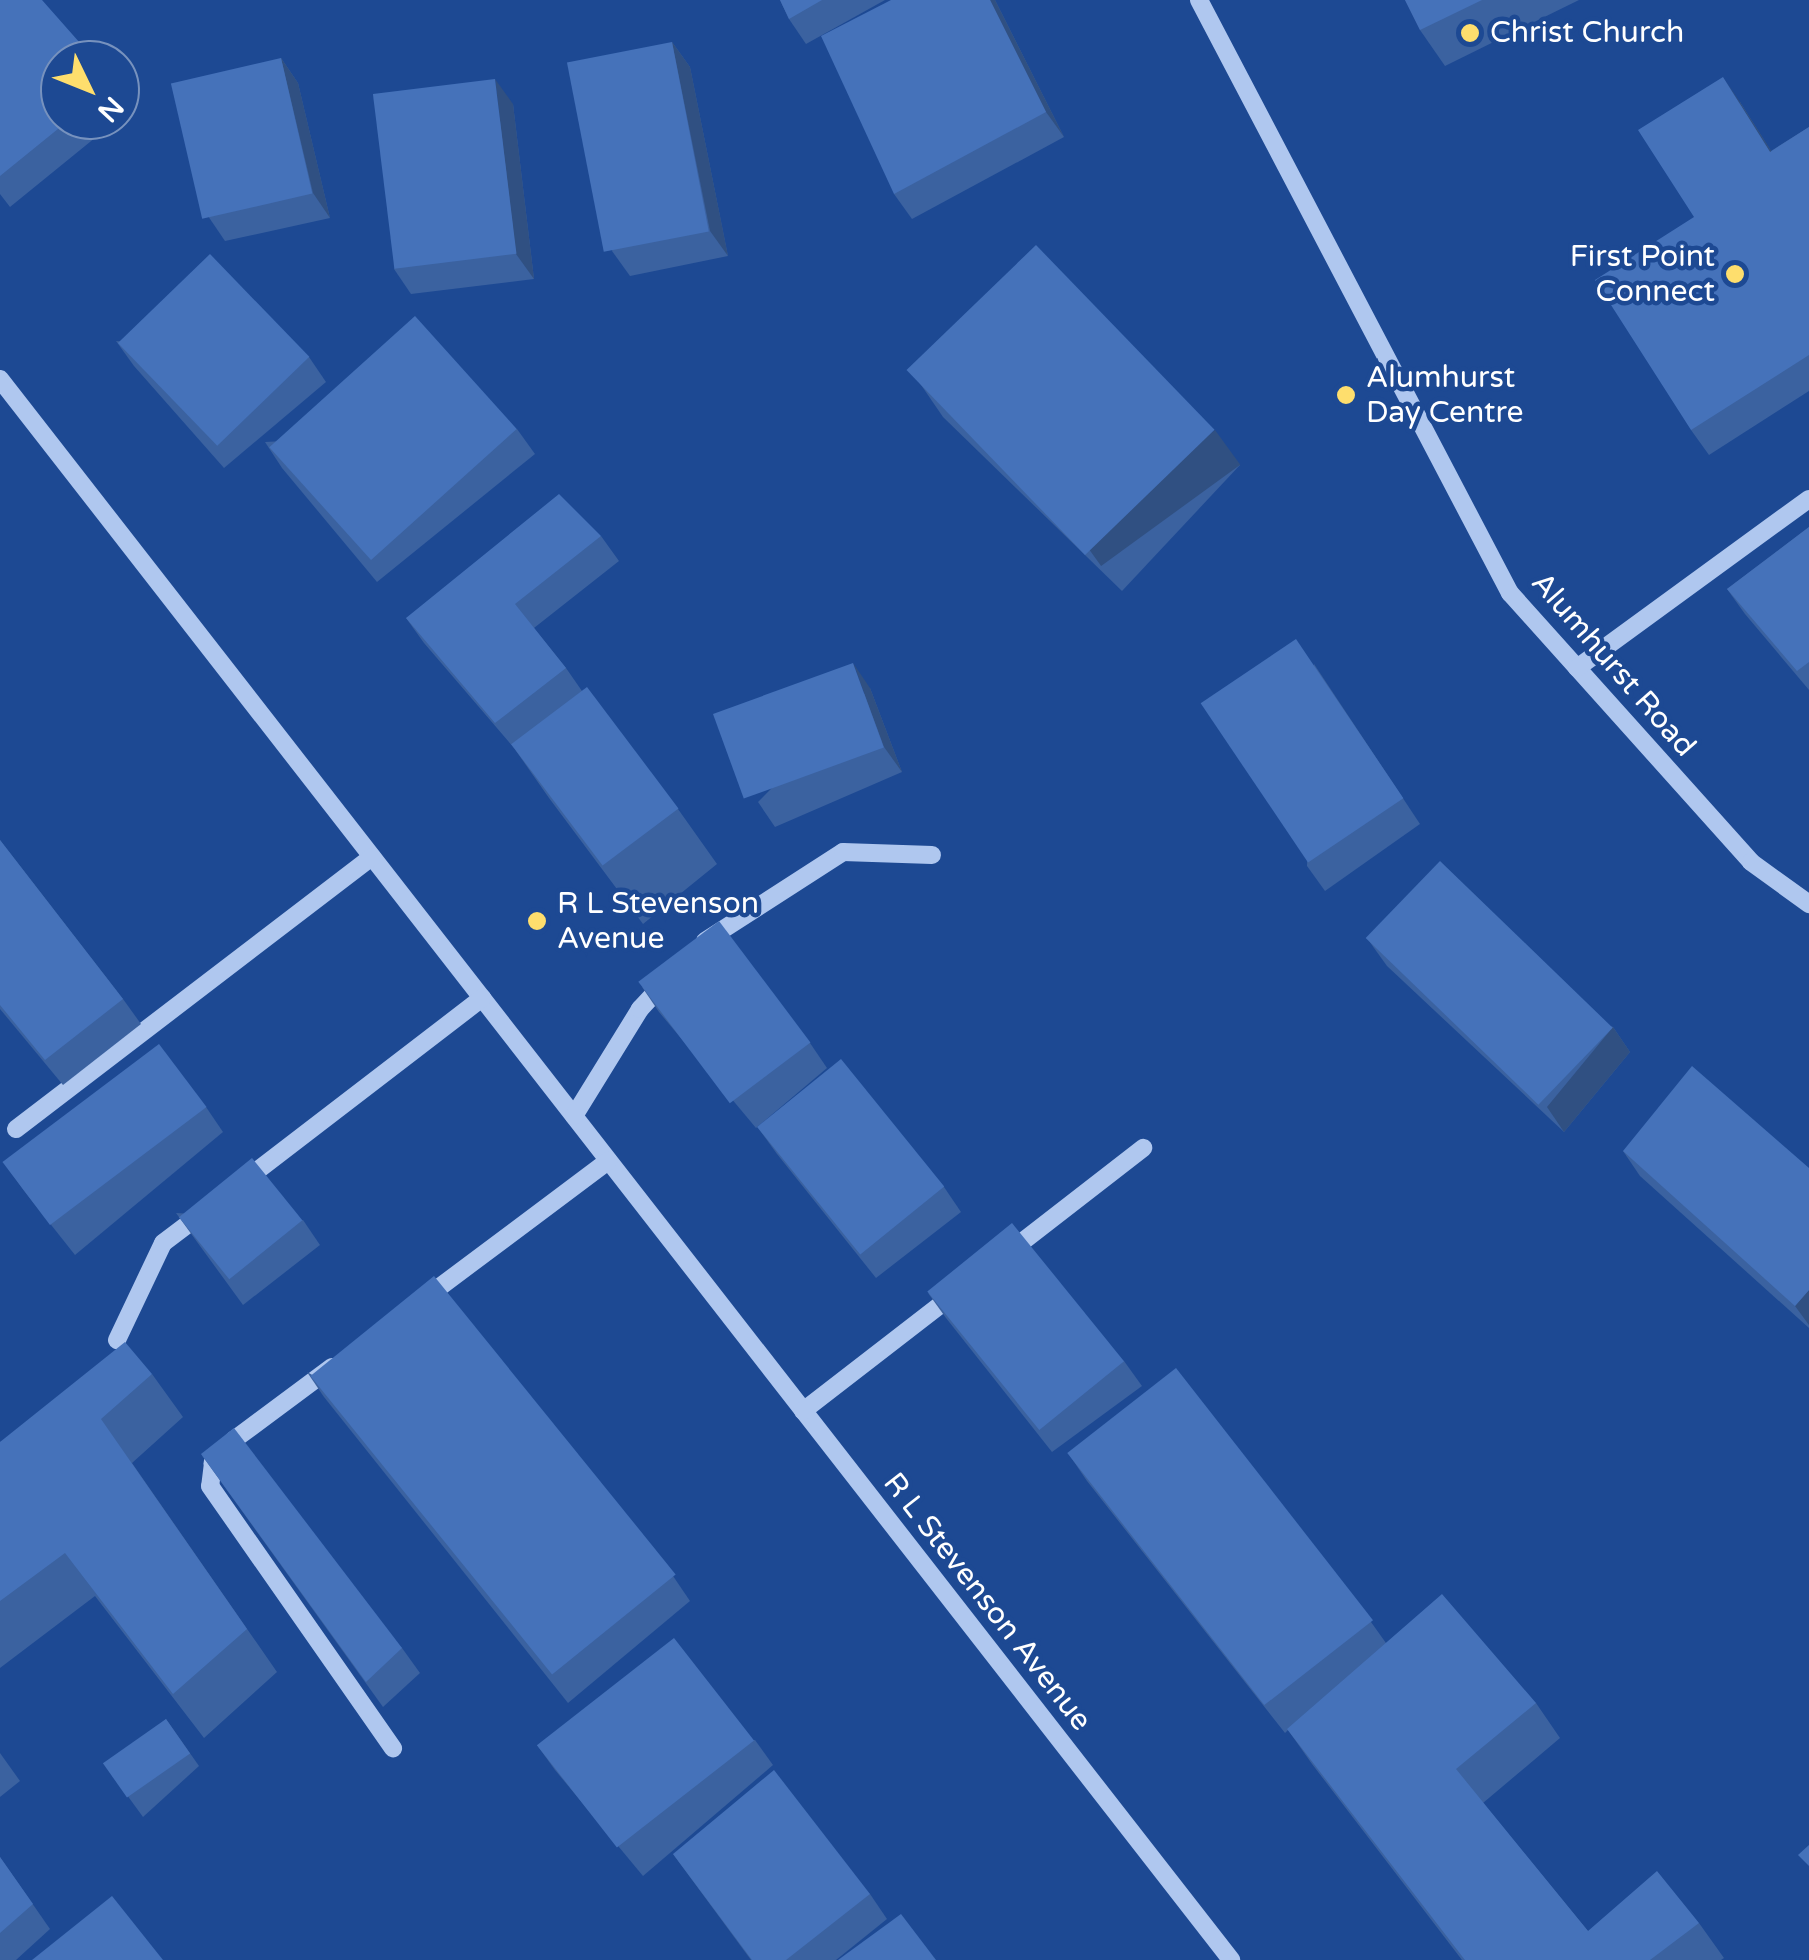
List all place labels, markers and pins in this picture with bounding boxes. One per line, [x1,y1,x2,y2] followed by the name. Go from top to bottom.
[1490,15,1684,51] place label: Christ Church
[1459,22,1481,44] marker: Christ Church
[1570,239,1715,310] place label: First Point Connect
[1724,263,1746,285] marker: First Point Connect
[1366,360,1523,430] place label: Alumhurst Day Centre
[1335,384,1357,406] marker: Alumhurst Day Centre
[557,886,759,956] place label: R L Stevenson Avenue
[526,910,548,932] marker: R L Stevenson Avenue

